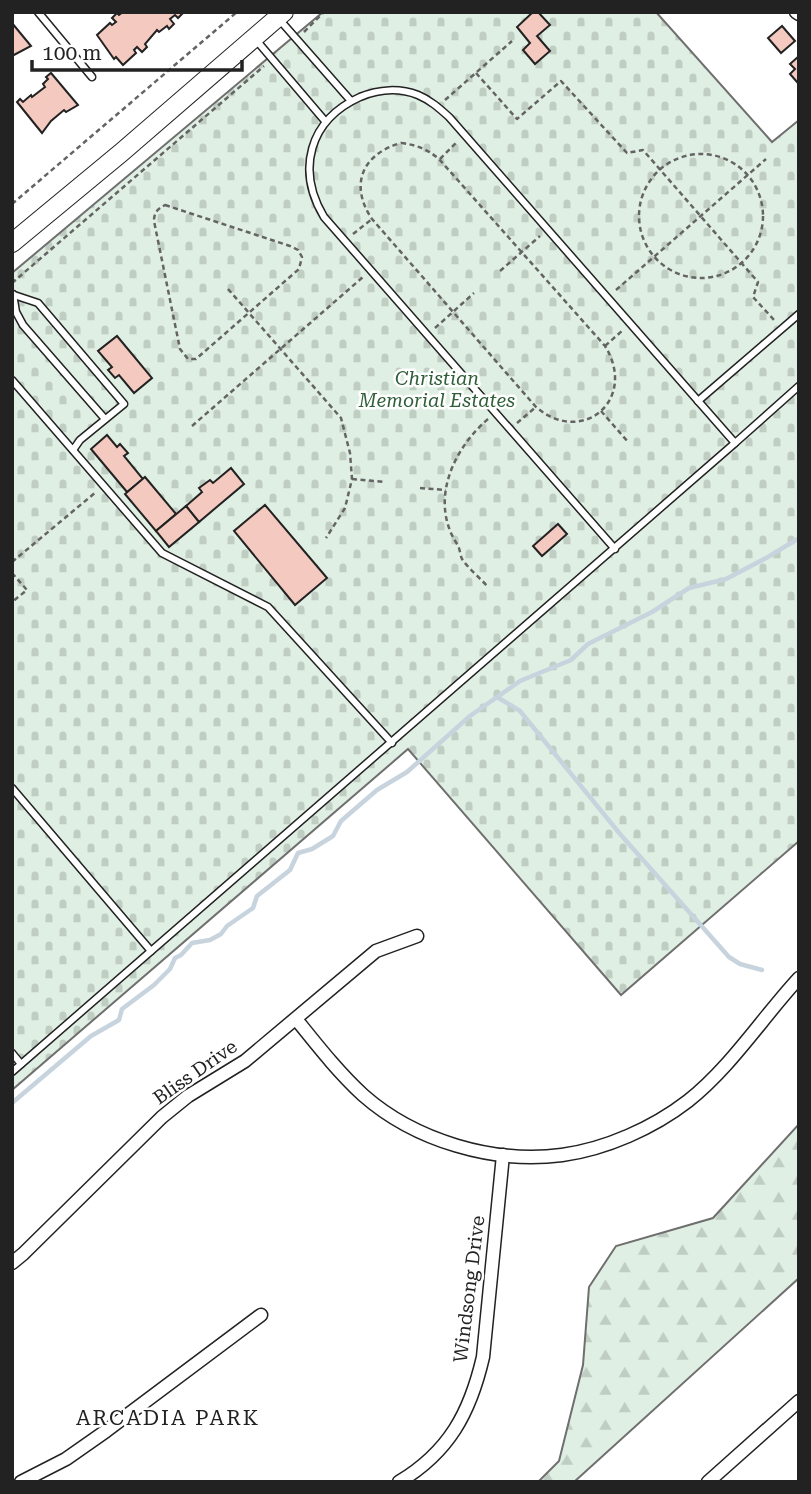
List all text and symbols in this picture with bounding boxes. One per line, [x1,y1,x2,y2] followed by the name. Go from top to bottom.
[32,28,242,72] scale bar
[42,41,102,65] text: 100 m
[358,367,515,412] park label: Christian Memorial Estates
[149,1035,241,1109] street label: Bliss Drive
[449,1214,489,1364] street label: Windsong Drive
[76,1406,260,1430] district label: ARCADIA PARK

